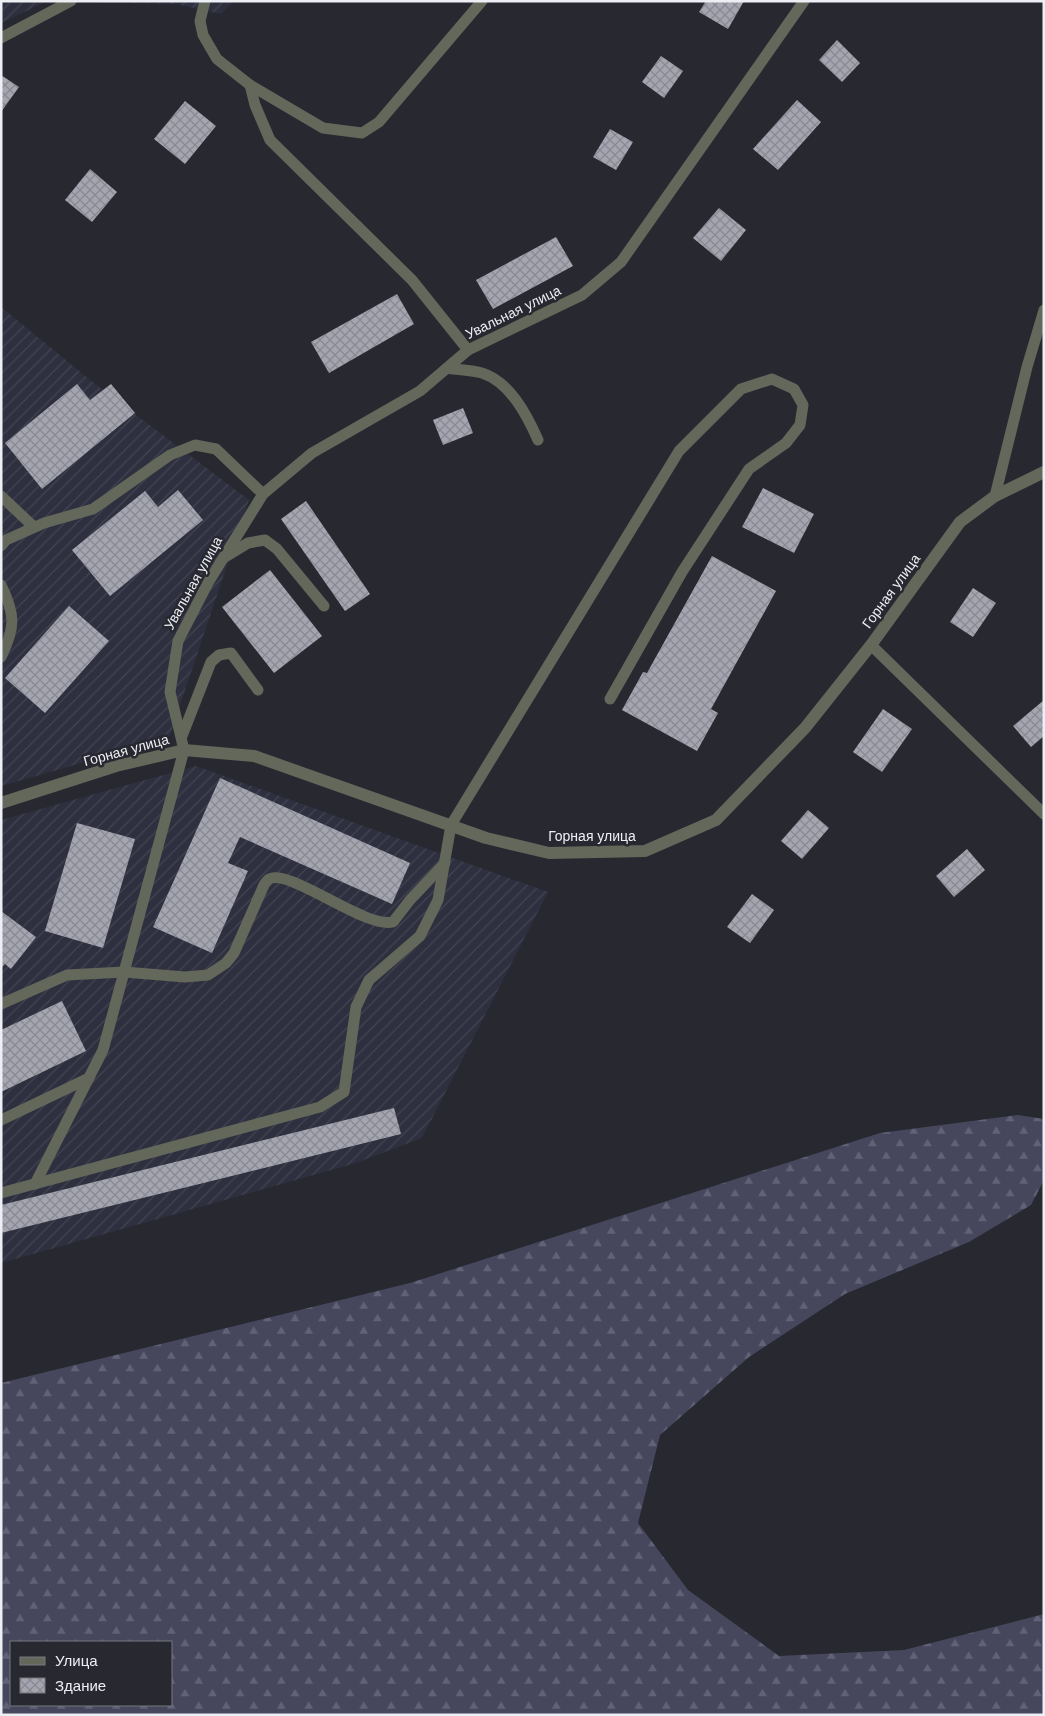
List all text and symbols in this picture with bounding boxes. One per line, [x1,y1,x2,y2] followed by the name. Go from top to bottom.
[463,282,563,342] street label: Увальная улица
[161,533,225,632] street label: Увальная улица
[859,551,923,631] street label: Горная улица
[82,731,171,769] street label: Горная улица
[548,828,636,844] street label: Горная улица
[10,1641,172,1706] legend
[55,1652,98,1669] text: Улица
[55,1677,106,1694] text: Здание

